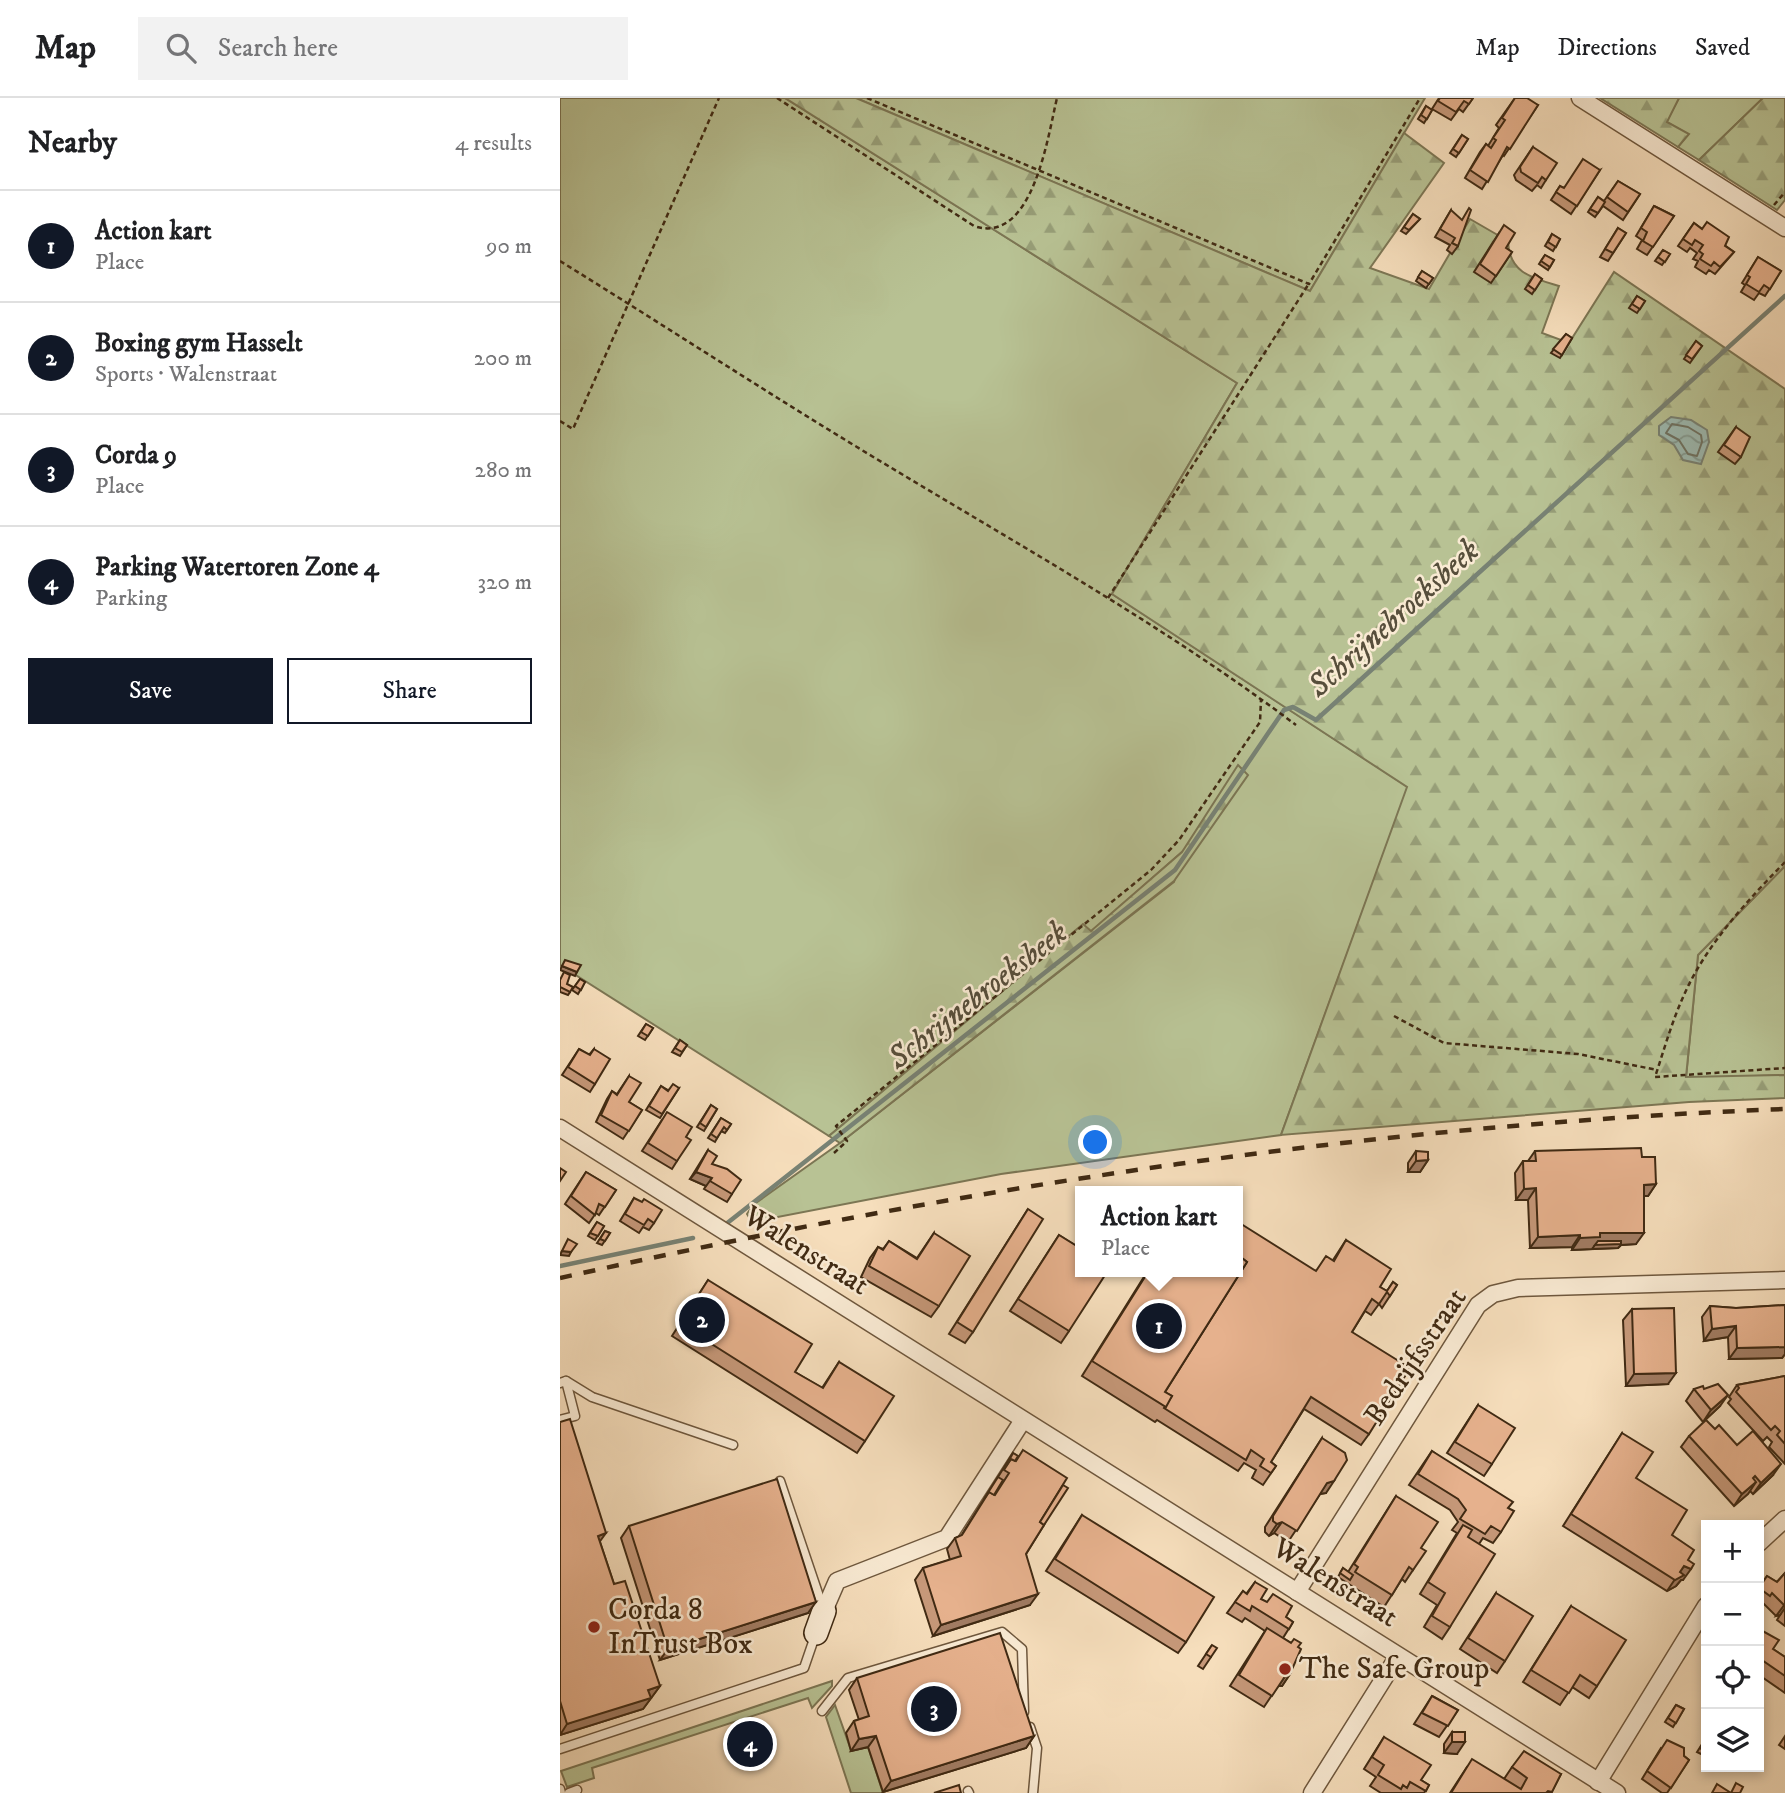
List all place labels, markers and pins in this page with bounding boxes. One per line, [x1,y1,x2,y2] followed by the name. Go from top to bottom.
[679,1294,725,1346] pin: 2
[1136,1300,1182,1352] pin: 1
[608,1592,753,1663] place label: Corda 8 InTrust Box
[586,1619,602,1635] marker: Corda 8 InTrust Box
[1299,1651,1489,1688] place label: The Safe Group
[1277,1661,1293,1677] marker: The Safe Group
[911,1683,957,1735] pin: 3
[727,1718,773,1770] pin: 4

